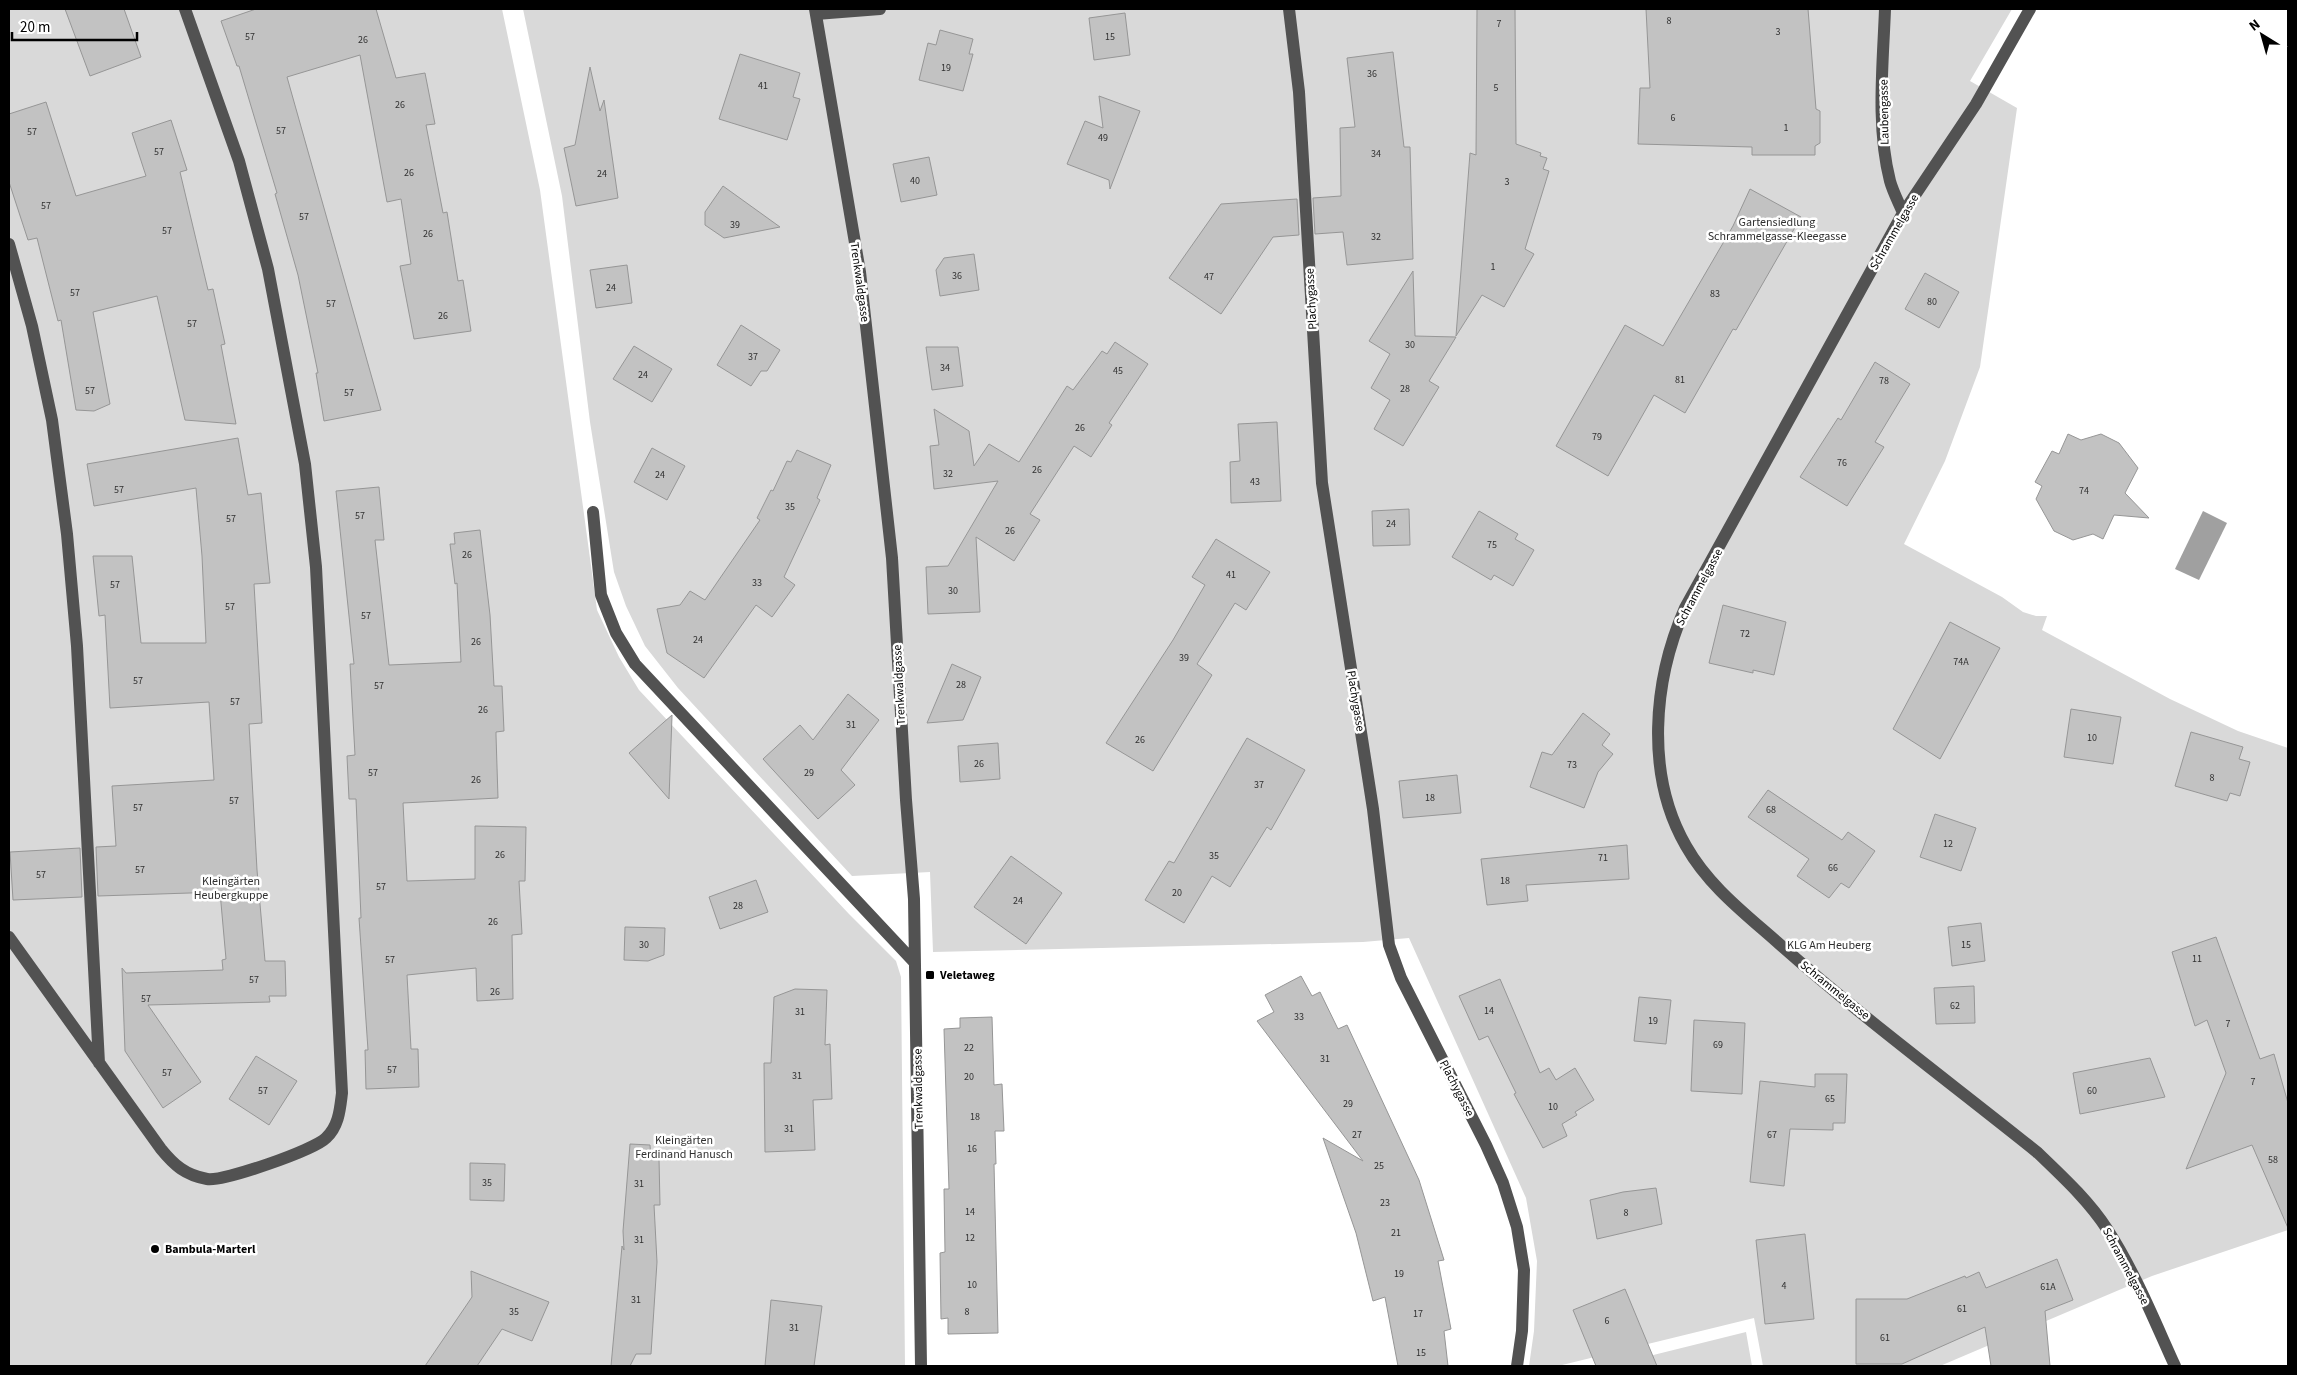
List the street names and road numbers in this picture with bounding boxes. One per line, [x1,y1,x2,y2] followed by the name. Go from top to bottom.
[1875,79,1894,145] street label: Laubengasse
[1866,191,1923,273] street label: Schrammelgasse
[845,241,874,323] street label: Trenkwaldgasse
[1301,268,1322,330] street label: Plachygasse
[1672,546,1727,629] street label: Schrammelgasse
[889,644,910,726] street label: Trenkwaldgasse
[1342,669,1369,733] street label: Plachygasse
[1796,957,1873,1024] street label: Schrammelgasse
[909,1049,928,1129] street label: Trenkwaldgasse
[1435,1057,1478,1119] street label: Plachygasse
[2098,1225,2153,1308] street label: Schrammelgasse

